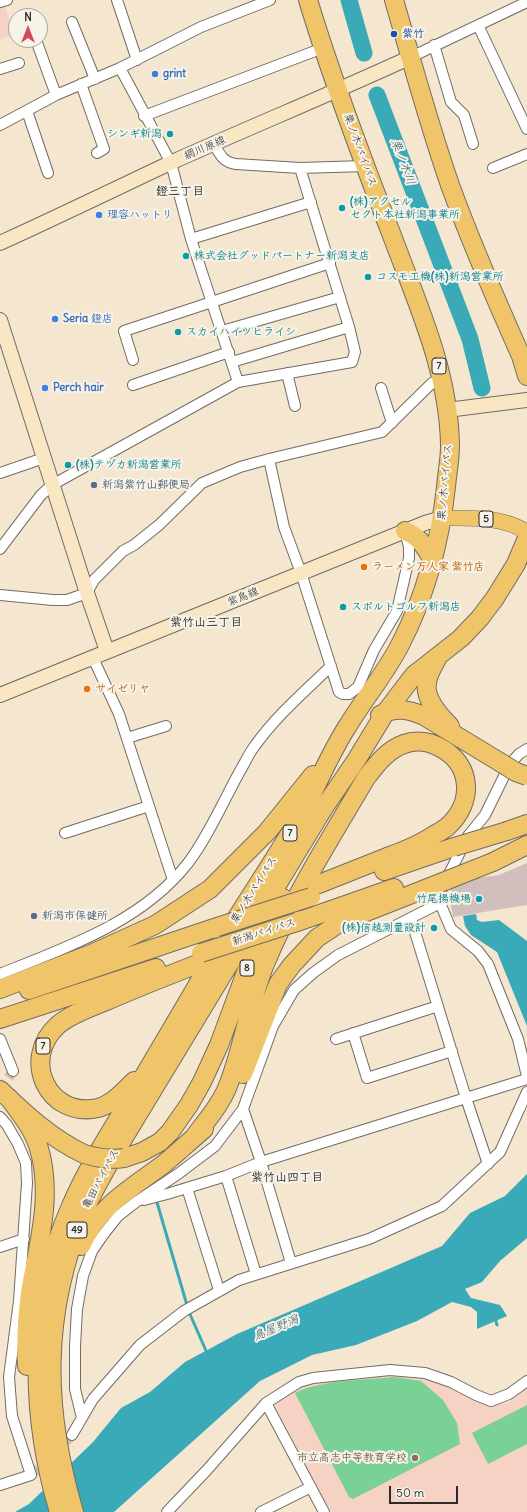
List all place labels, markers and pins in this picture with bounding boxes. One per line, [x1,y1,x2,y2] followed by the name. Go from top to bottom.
[402,27,424,41] place label: 紫竹
[389,29,399,39] marker: 紫竹
[163,67,186,81] place label: grint
[150,69,160,79] marker: grint
[107,127,162,141] place label: シンギ新潟
[165,129,175,139] marker: シンギ新潟
[350,195,460,221] place label: (株)アクセル セクト本社新潟事業所
[337,203,347,213] marker: (株)アクセル セクト本社新潟事業所
[107,208,173,222] place label: 理容ハットリ
[94,210,104,220] marker: 理容ハットリ
[194,249,370,263] place label: 株式会社グッドパートナー新潟支店
[181,251,191,261] marker: 株式会社グッドパートナー新潟支店
[376,270,504,284] place label: コスモ工機(株)新潟営業所
[363,272,373,282] marker: コスモ工機(株)新潟営業所
[63,312,113,326] place label: Seria 鐙店
[50,314,60,324] marker: Seria 鐙店
[186,325,296,339] place label: スカイハイツヒライシ
[173,327,183,337] marker: スカイハイツヒライシ
[53,381,104,395] place label: Perch hair
[40,383,50,393] marker: Perch hair
[76,458,182,472] place label: (株)テヅカ新潟営業所
[63,460,73,470] marker: (株)テヅカ新潟営業所
[102,478,190,492] place label: 新潟紫竹山郵便局
[89,480,99,490] marker: 新潟紫竹山郵便局
[372,560,485,574] place label: ラーメン万人家 紫竹店
[359,562,369,572] marker: ラーメン万人家 紫竹店
[351,600,461,614] place label: スポルトゴルフ新潟店
[338,602,348,612] marker: スポルトゴルフ新潟店
[95,682,150,696] place label: サイゼリヤ
[82,684,92,694] marker: サイゼリヤ
[416,892,471,906] place label: 竹尾揚機場
[474,894,484,904] marker: 竹尾揚機場
[42,909,108,923] place label: 新潟市保健所
[29,911,39,921] marker: 新潟市保健所
[342,921,426,935] place label: (株)信越測量設計
[429,923,439,933] marker: (株)信越測量設計
[297,1451,407,1465] place label: 市立高志中等教育学校
[410,1453,420,1463] marker: 市立高志中等教育学校

